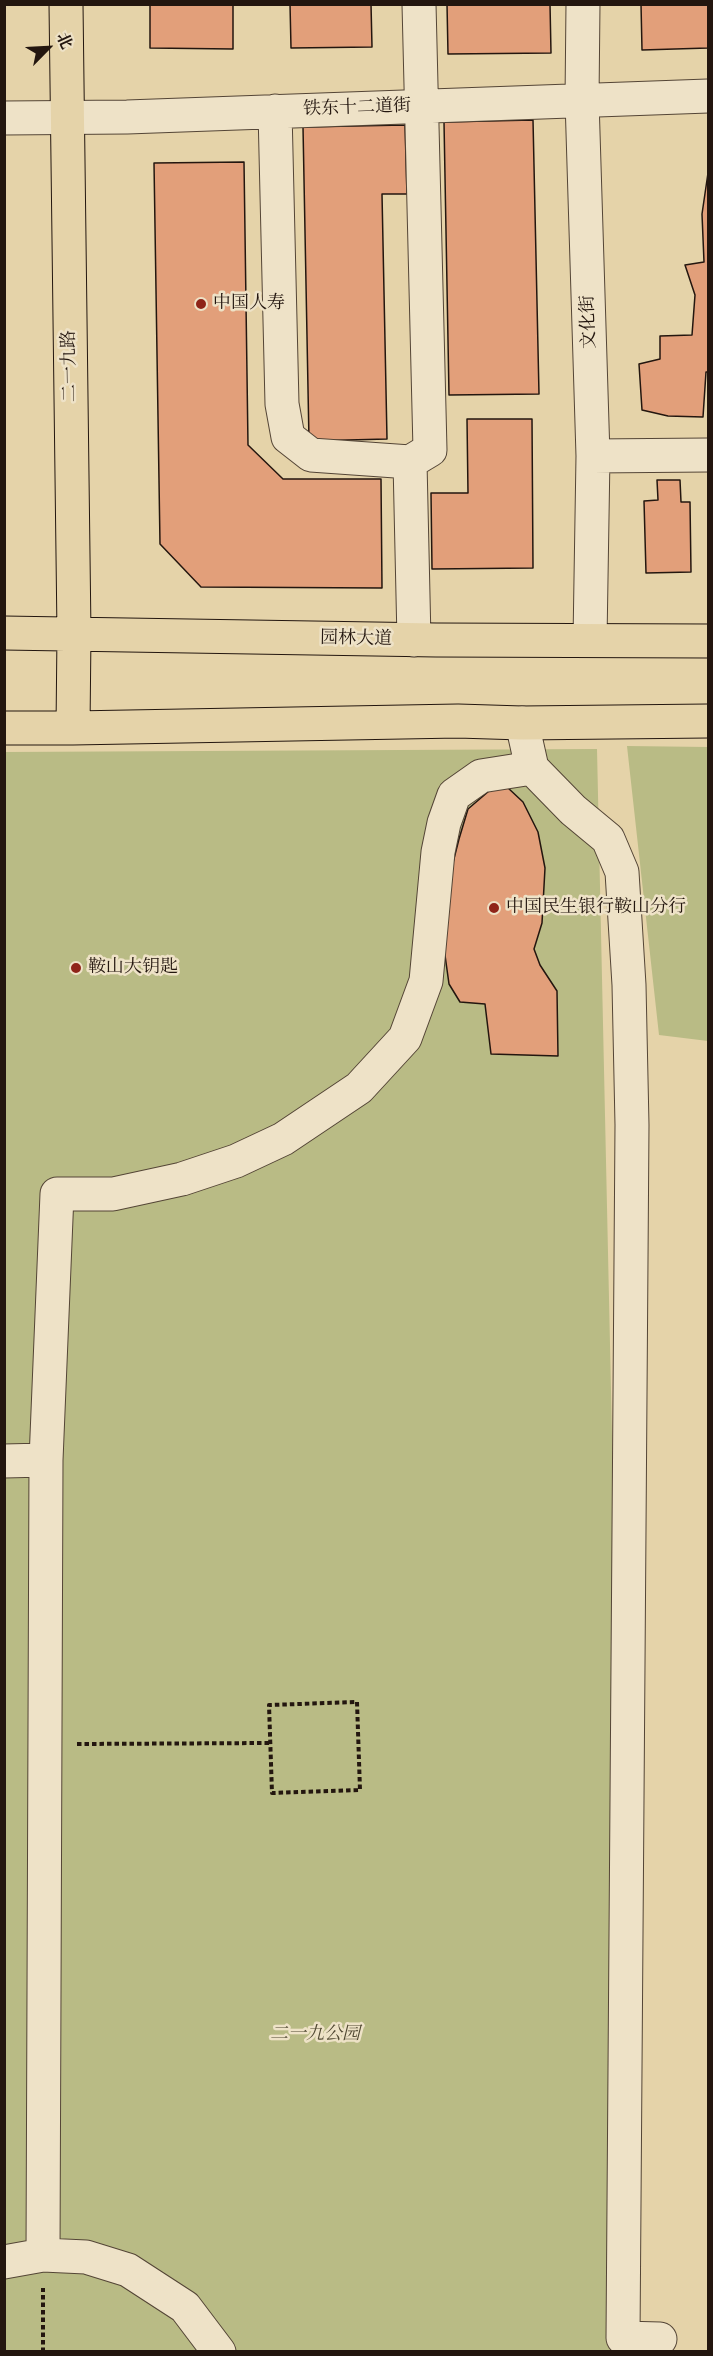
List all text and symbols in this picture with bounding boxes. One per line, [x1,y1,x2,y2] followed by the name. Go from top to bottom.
[18,18,78,78] north arrow
[51,29,78,52] text: 北
[303,95,411,121] street label: 铁东十二道街
[213,293,285,315] place label: 中国人寿
[577,295,601,349] street label: 文化街
[194,297,208,311] marker: 中国人寿
[59,330,81,402] street label: 二一九路
[320,628,392,650] street label: 园林大道
[506,897,686,919] place label: 中国民生银行鞍山分行
[487,901,501,915] marker: 中国民生银行鞍山分行
[88,957,178,979] place label: 鞍山大钥匙
[69,961,83,975] marker: 鞍山大钥匙
[270,2024,360,2046] park label: 二一九公园

